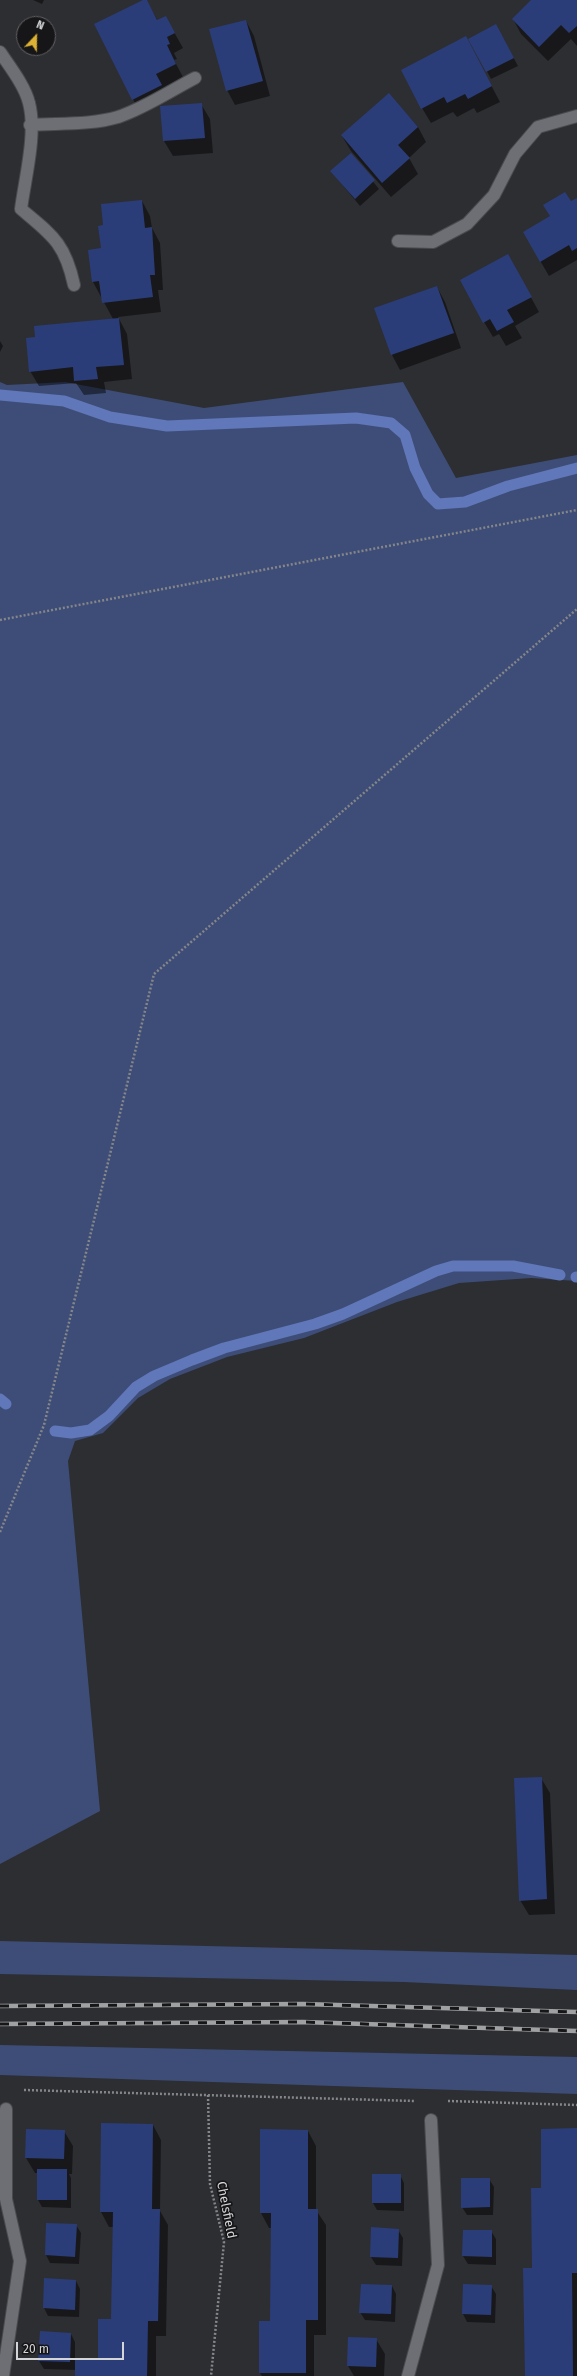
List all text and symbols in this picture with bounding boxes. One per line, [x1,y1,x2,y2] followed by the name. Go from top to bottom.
[16,16,56,56] north arrow
[34,18,46,33] text: N
[213,2180,239,2240] street label: Chelsfield
[18,2334,126,2360] scale bar
[23,2342,49,2356] text: 20 m

